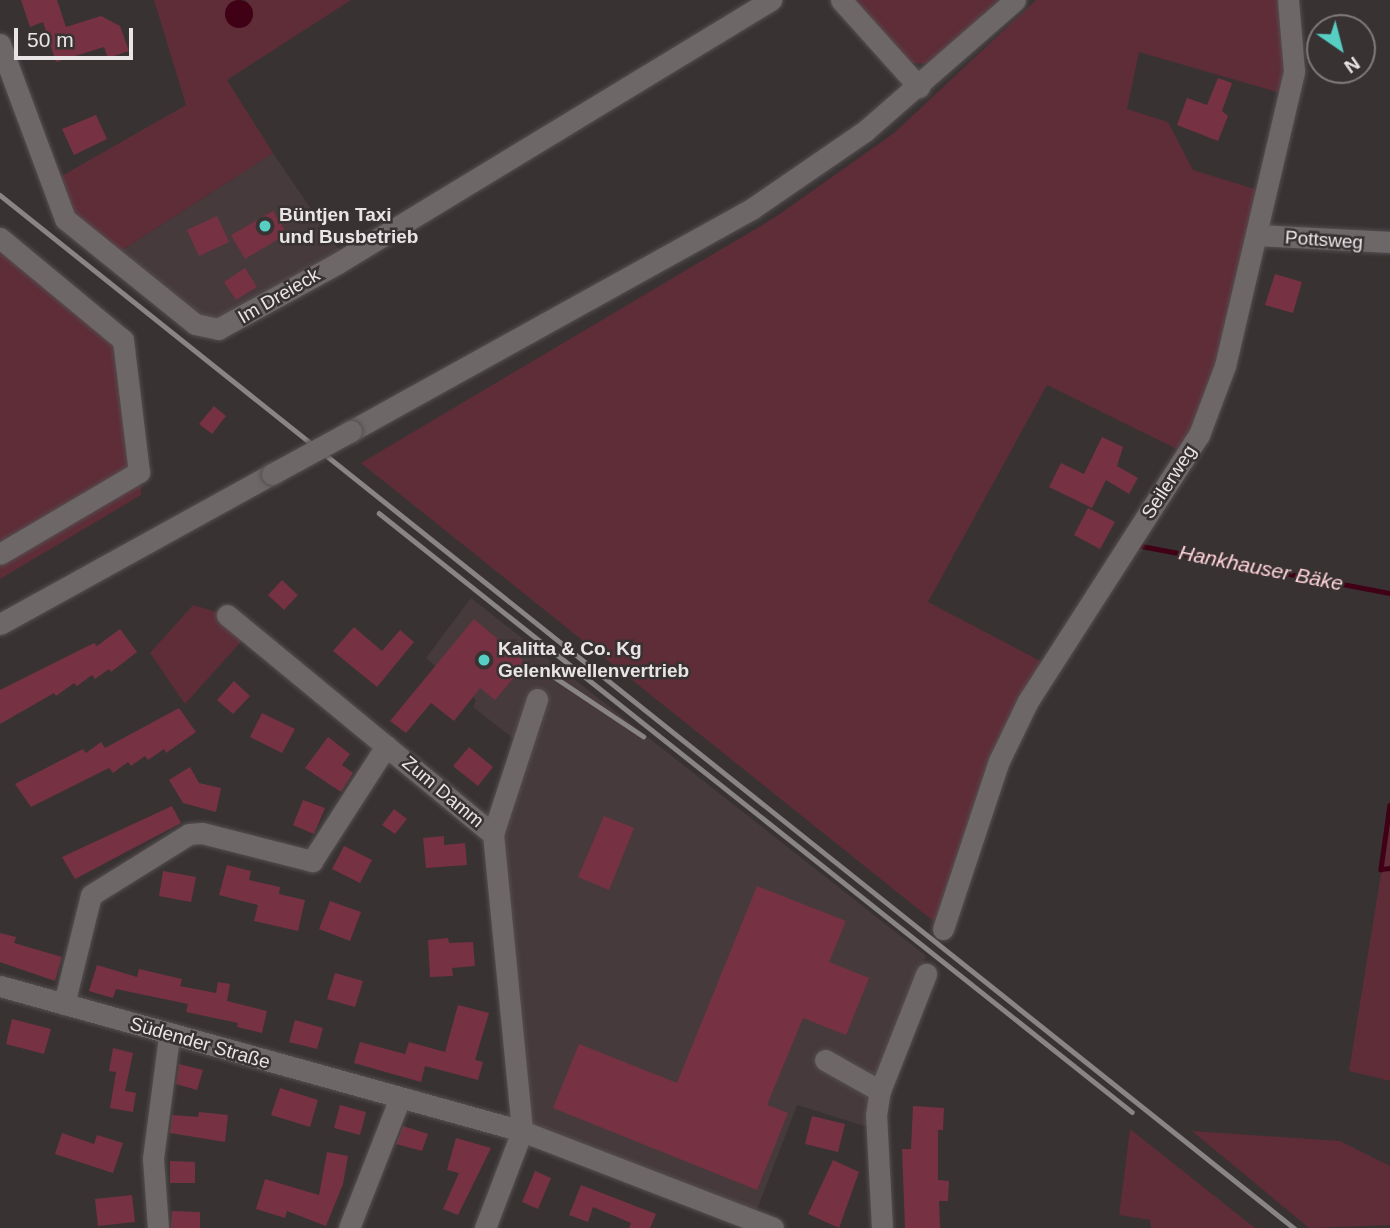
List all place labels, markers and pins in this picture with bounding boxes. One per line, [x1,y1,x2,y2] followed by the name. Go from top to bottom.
[279,204,418,248] place label: Büntjen Taxi und Busbetrieb
[257,218,273,234] marker: Büntjen Taxi und Busbetrieb
[498,638,689,682] place label: Kalitta & Co. Kg Gelenkwellenvertrieb
[476,652,492,668] marker: Kalitta & Co. Kg Gelenkwellenvertrieb

